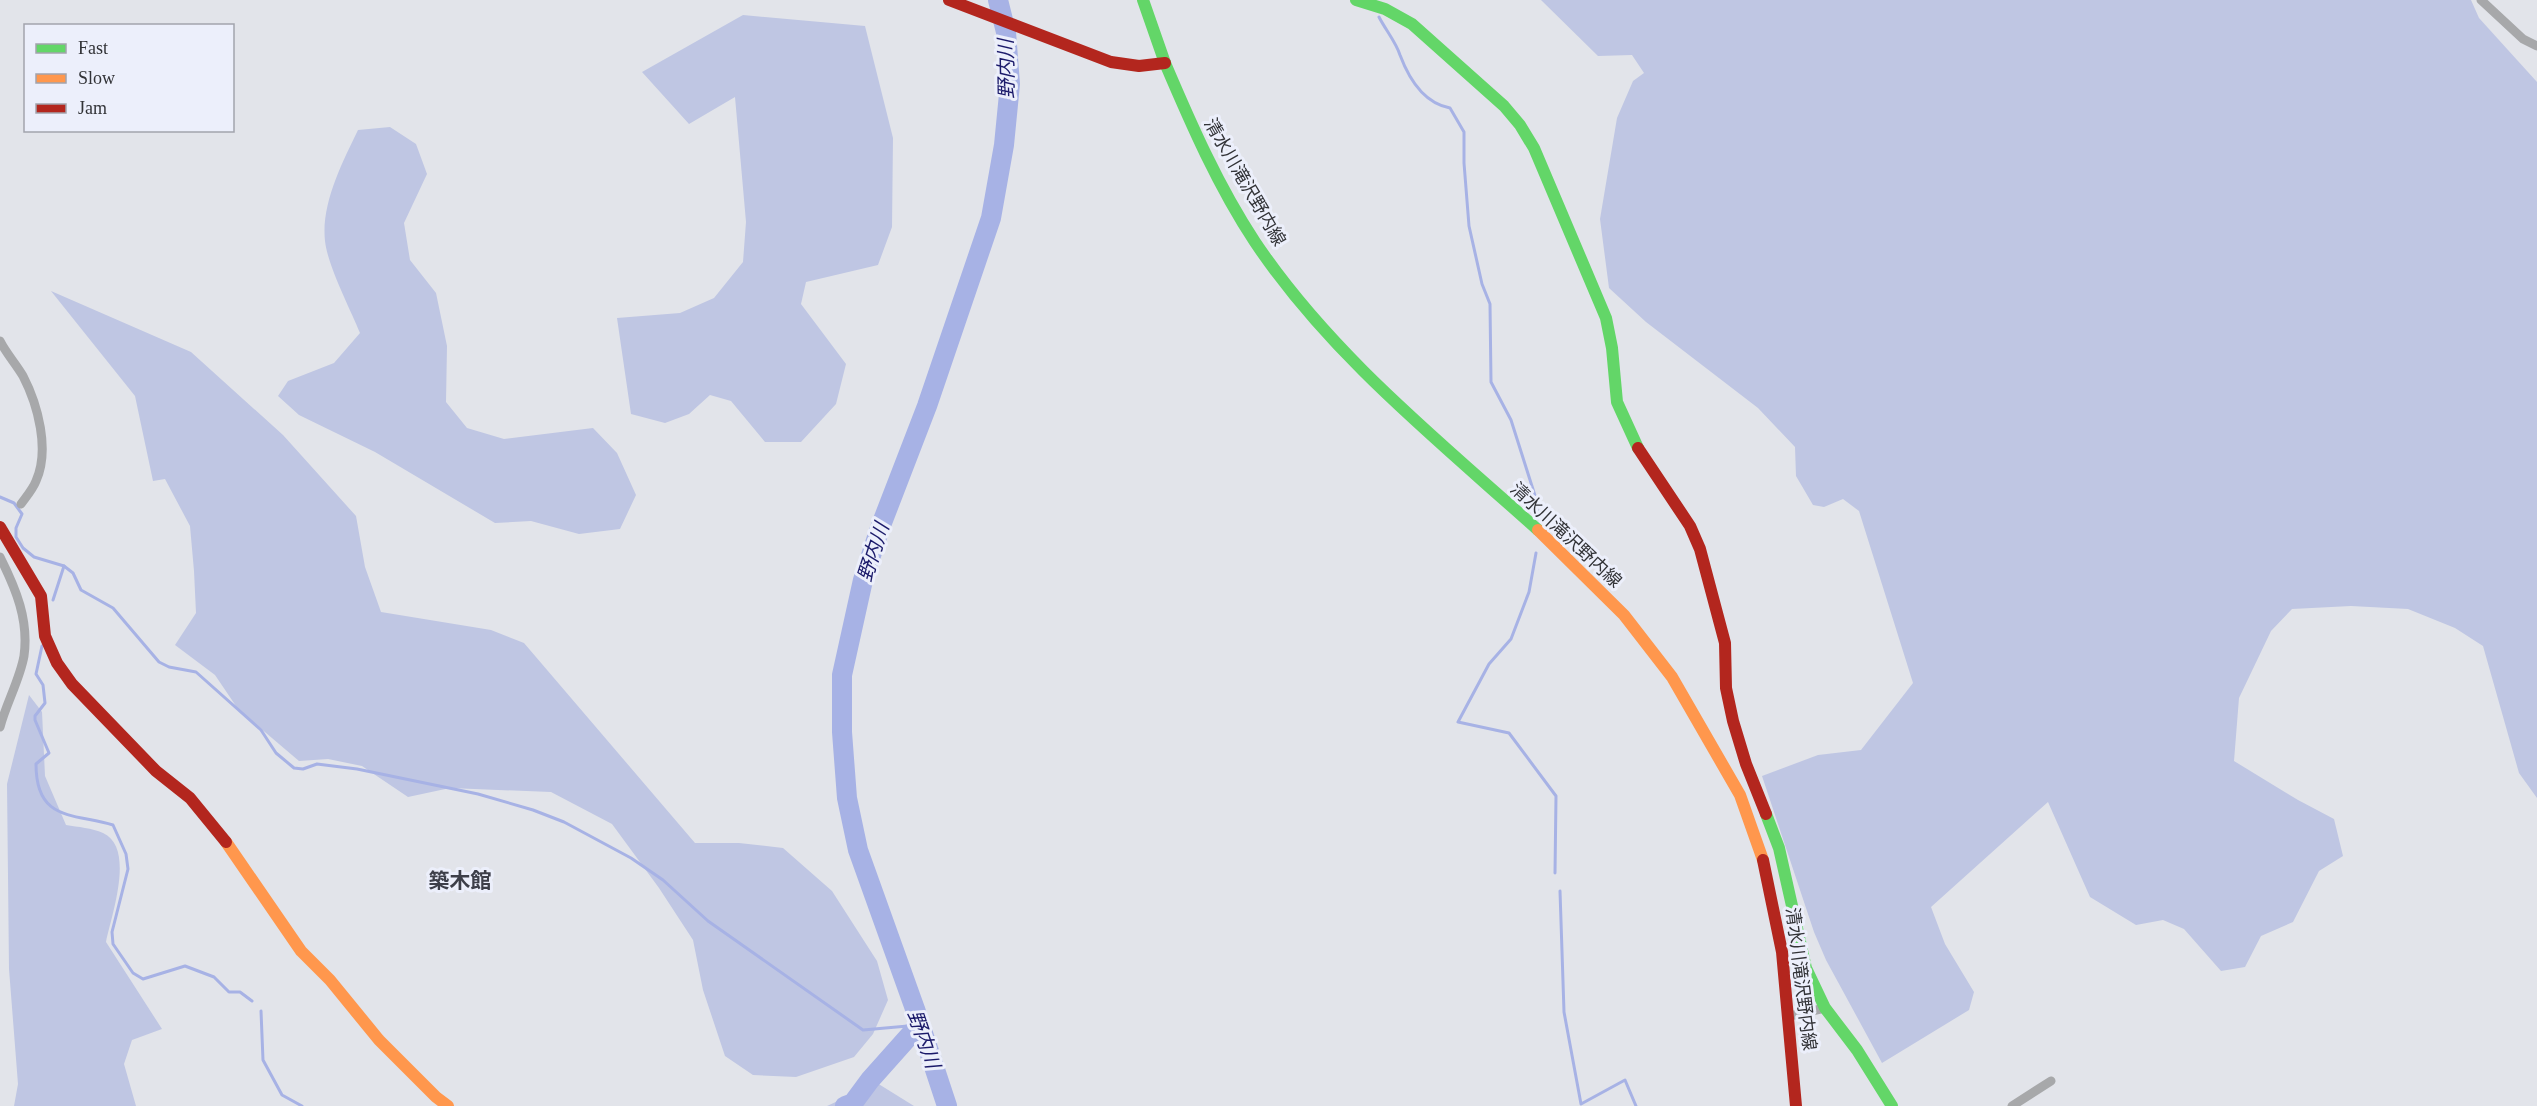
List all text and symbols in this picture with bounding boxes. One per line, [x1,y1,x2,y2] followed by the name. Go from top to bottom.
[24,24,234,132] legend
[994,37,1018,99] water label: 野内川
[78,38,108,58] text: Fast
[78,68,115,88] text: Slow
[78,98,107,118] text: Jam
[1200,115,1290,249] street label: 清水川滝沢野内線
[1507,479,1625,591] street label: 清水川滝沢野内線
[853,518,893,584] water label: 野内川
[429,869,492,893] district label: 築木館
[1782,906,1820,1052] street label: 清水川滝沢野内線
[904,1007,945,1073] water label: 野内川

